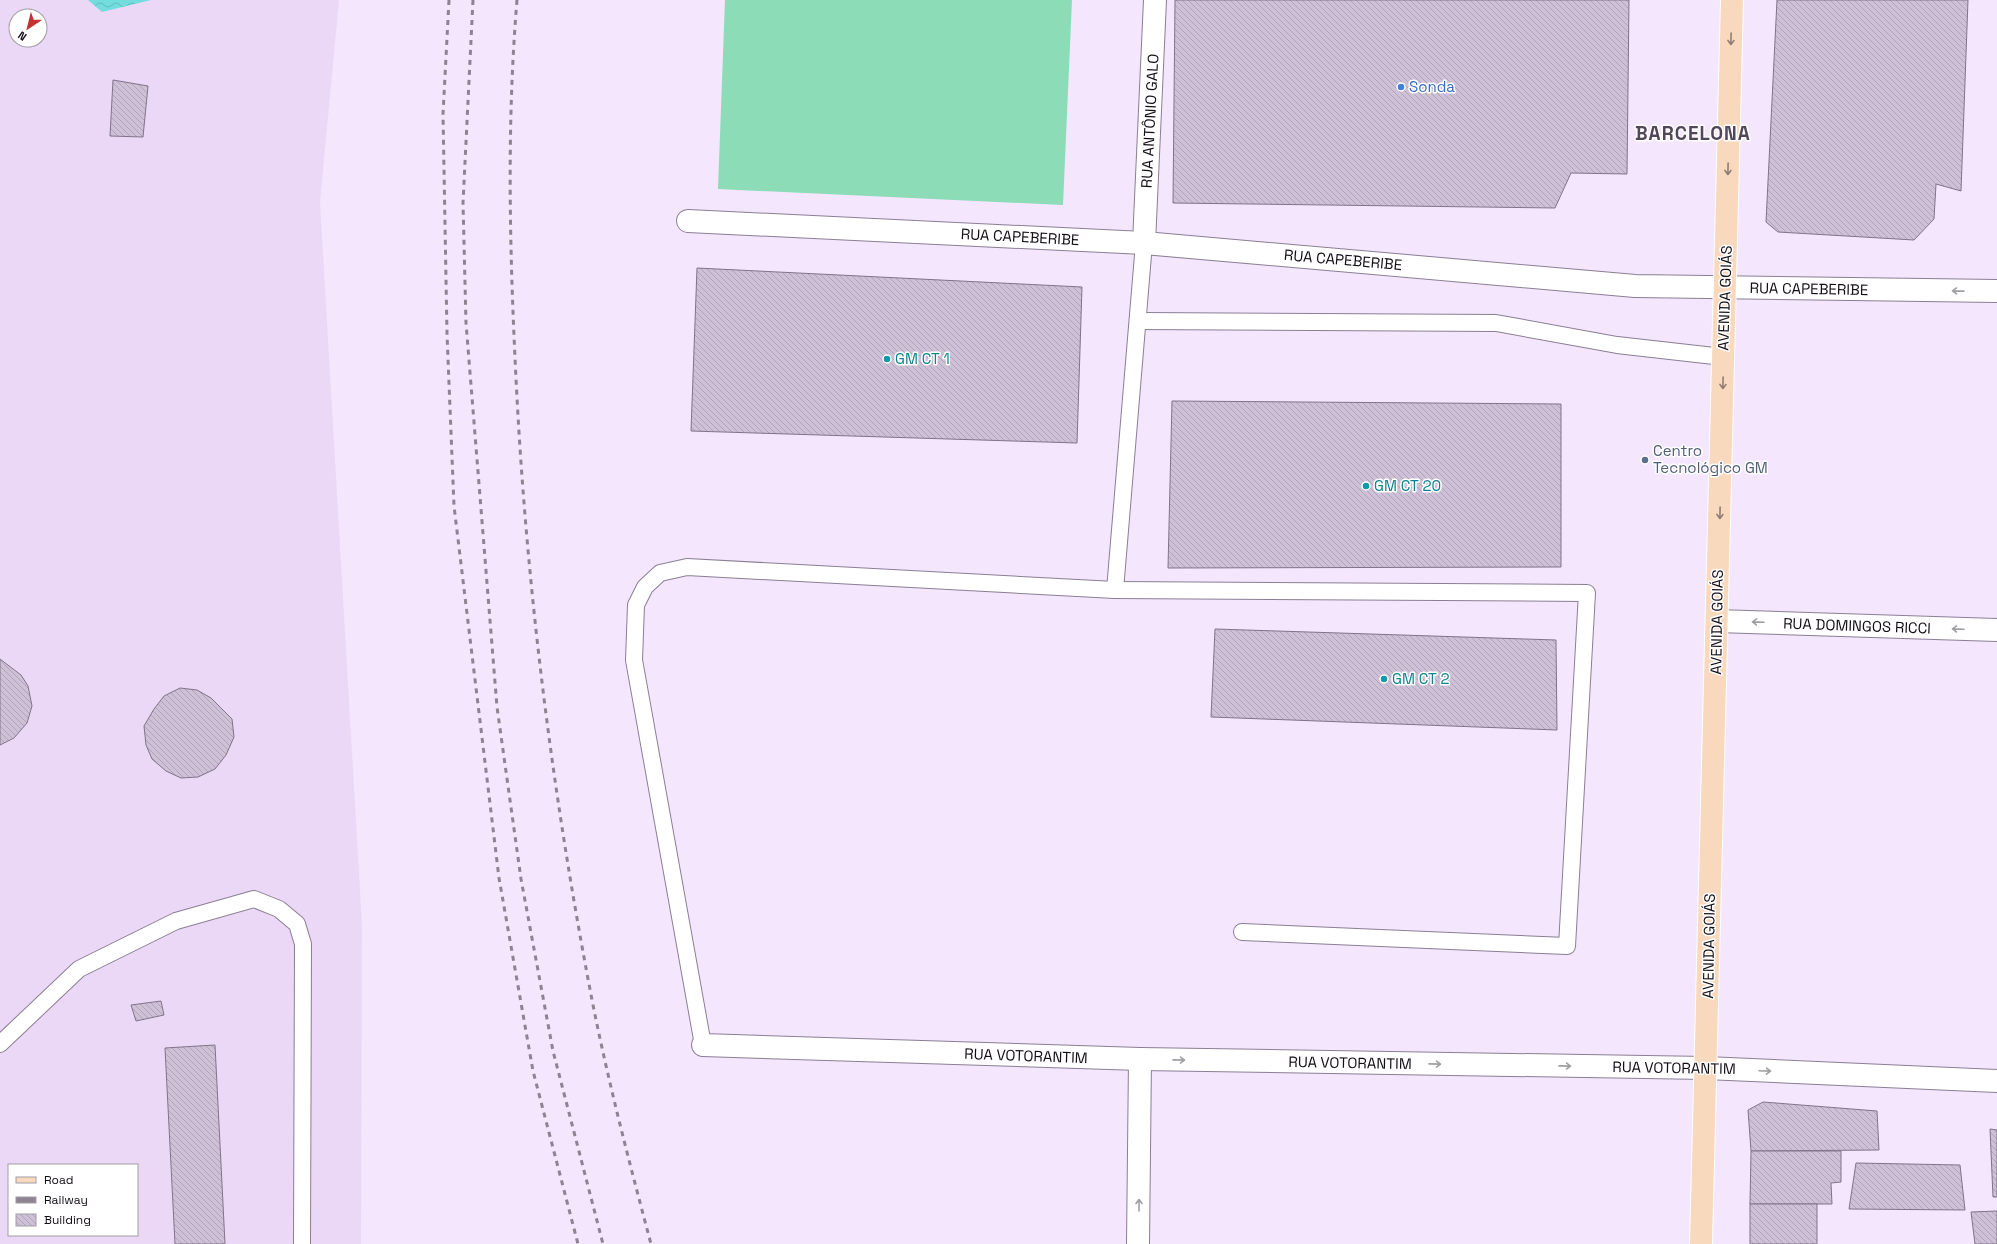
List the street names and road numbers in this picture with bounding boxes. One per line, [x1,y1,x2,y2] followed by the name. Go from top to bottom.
[1136,53,1163,189] street label: RUA ANTÔNIO GALO
[960,224,1080,249] street label: RUA CAPEBERIBE
[1283,245,1403,274] street label: RUA CAPEBERIBE
[1713,245,1736,351] street label: AVENIDA GOIÁS
[1750,278,1868,299] street label: RUA CAPEBERIBE
[1706,569,1727,675] street label: AVENIDA GOIÁS
[1783,613,1931,638] street label: RUA DOMINGOS RICCI
[1698,893,1719,999] street label: AVENIDA GOIÁS
[964,1044,1088,1067] street label: RUA VOTORANTIM
[1288,1052,1412,1073] street label: RUA VOTORANTIM
[1612,1057,1736,1078] street label: RUA VOTORANTIM

